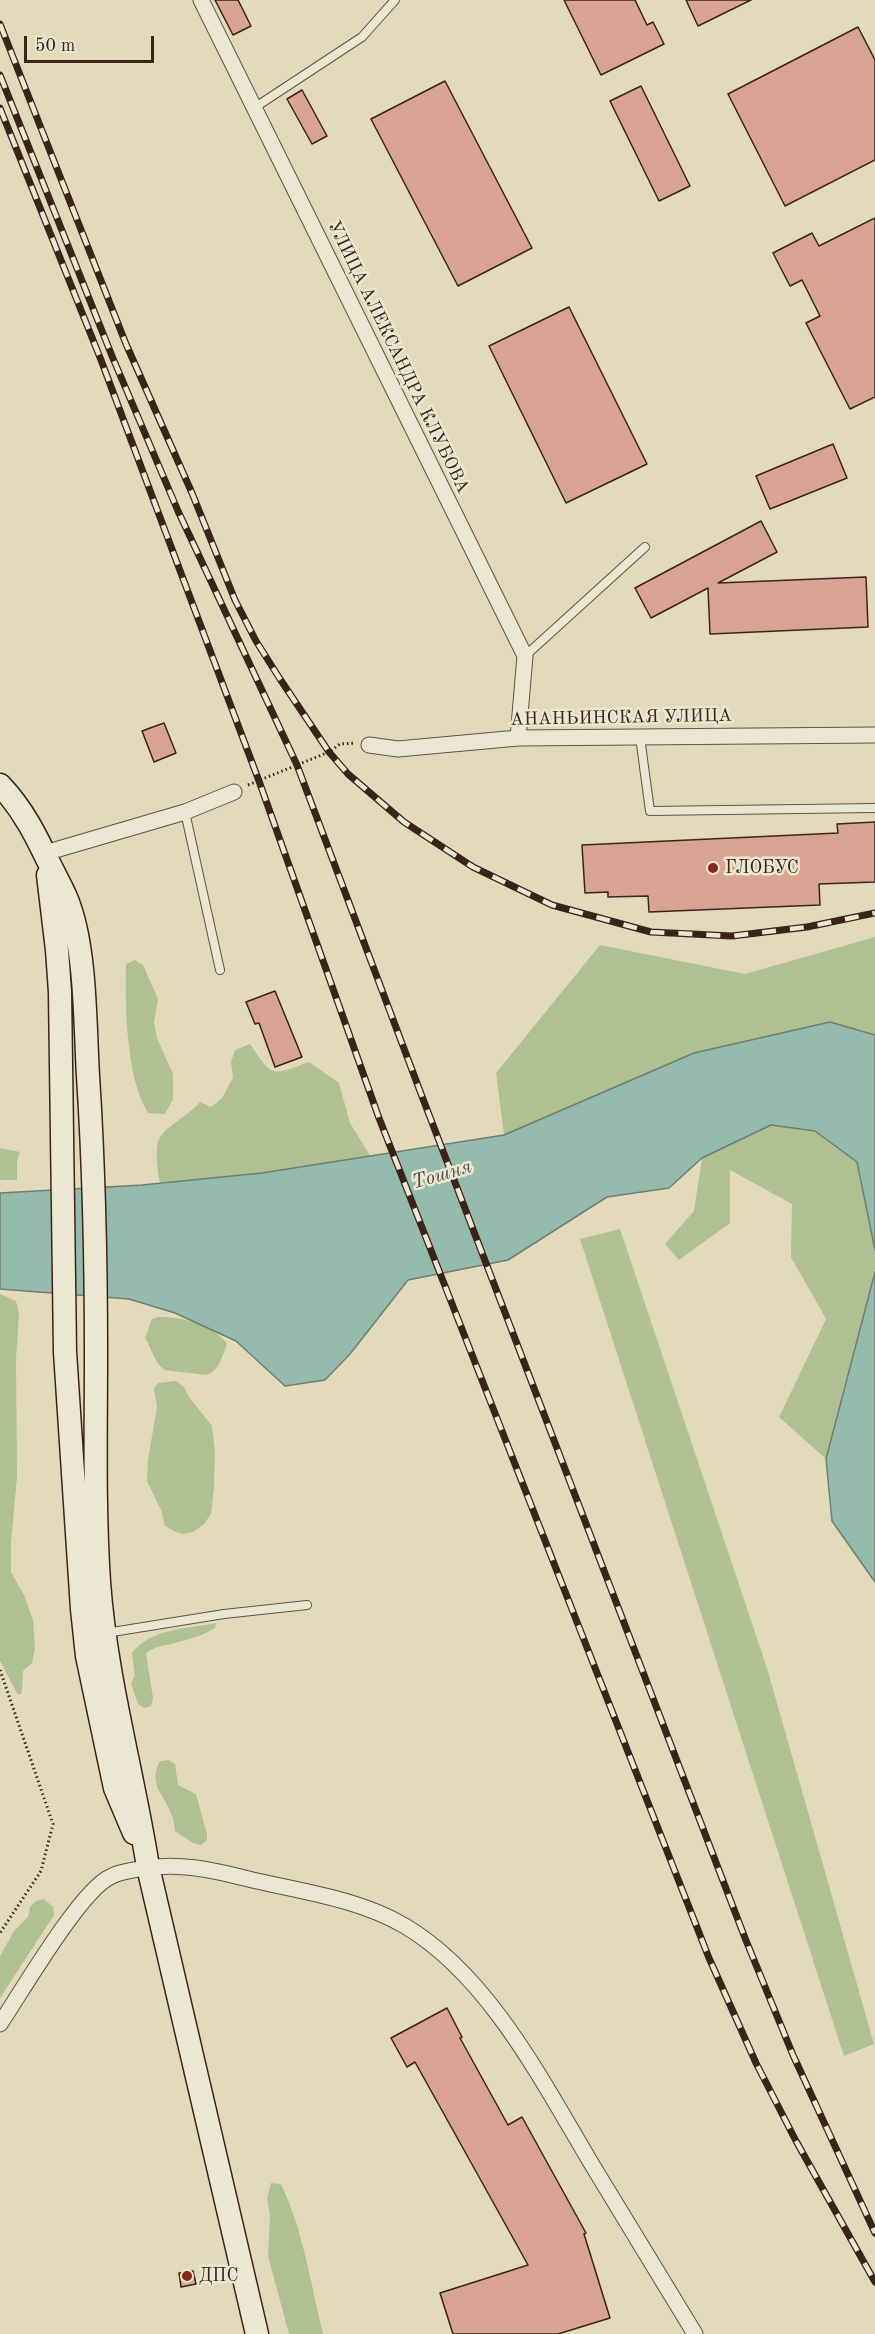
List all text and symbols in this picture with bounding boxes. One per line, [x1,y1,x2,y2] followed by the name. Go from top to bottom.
[27,24,158,62] scale bar
[35,37,75,55] text: 50 m
[322,217,474,497] street label: УЛИЦА АЛЕКСАНДРА КЛУБОВА
[510,705,732,731] street label: АНАНЬИНСКАЯ УЛИЦА
[725,857,799,879] place label: ГЛОБУС
[706,861,720,875] marker: ГЛОБУС
[409,1155,475,1195] water label: Тошня
[199,2265,239,2287] place label: ДПС
[180,2269,194,2283] marker: ДПС

